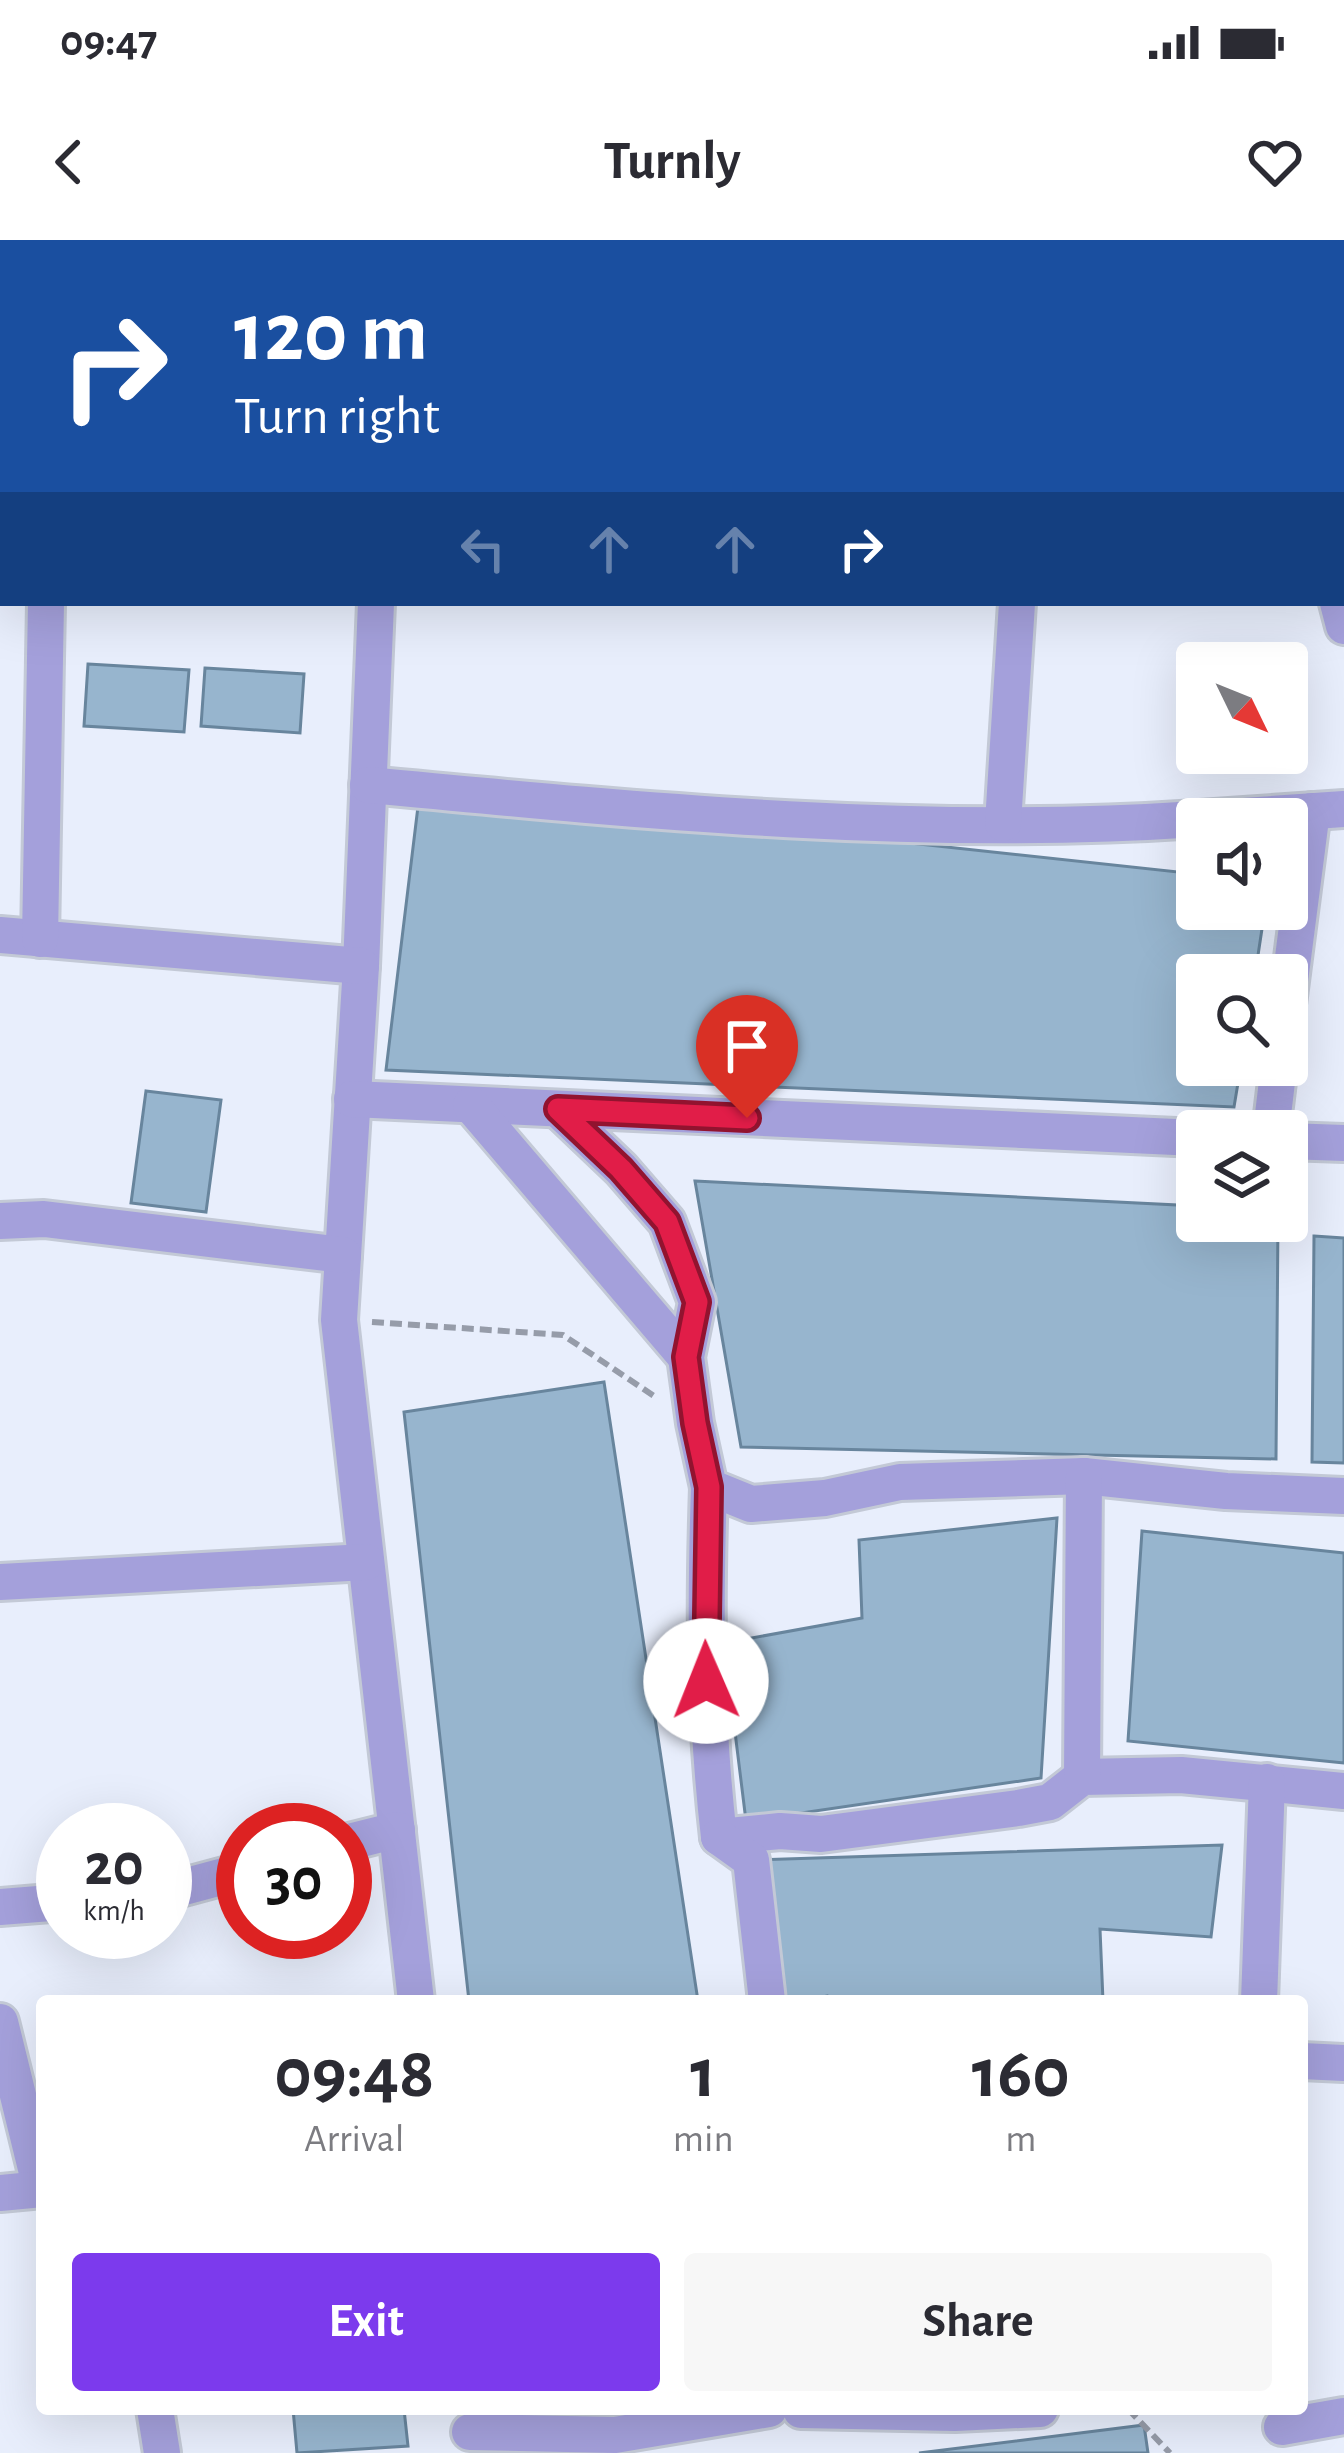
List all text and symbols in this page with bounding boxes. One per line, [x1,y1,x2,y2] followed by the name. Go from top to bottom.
[60,19,158,64] text: 09:47
[36,129,102,195] icon: back
[1242,129,1308,195] icon: heart
[603,135,741,189] text: Turnly
[36,288,192,444] icon: right
[234,292,428,376] text: 120 m
[234,390,440,444] text: Turn right
[450,516,516,582] icon: left
[576,516,642,582] icon: ahead
[702,516,768,582] icon: ahead
[828,516,894,582] icon: right
[1176,642,1308,774] north arrow
[1176,642,1308,1242] map controls
[1176,798,1308,930] button: sound
[1176,954,1308,1086] button: search
[696,995,798,1118] pin
[714,1013,780,1079] icon: arrive
[1176,1110,1308,1242] button: layers
[643,1618,769,1744] position arrow
[216,1803,372,1959] speed limit sign: 30
[84,1836,144,1896] text: 20
[83,1896,145,1926] text: km/h
[274,2038,435,2110] text: 09:48
[690,2038,716,2110] text: 1
[972,2038,1070,2110] text: 160
[304,2120,405,2159] text: Arrival
[673,2120,734,2159] text: min
[1005,2120,1036,2159] text: m
[72,2253,660,2391] button: Exit
[684,2253,1272,2391] button: Share

